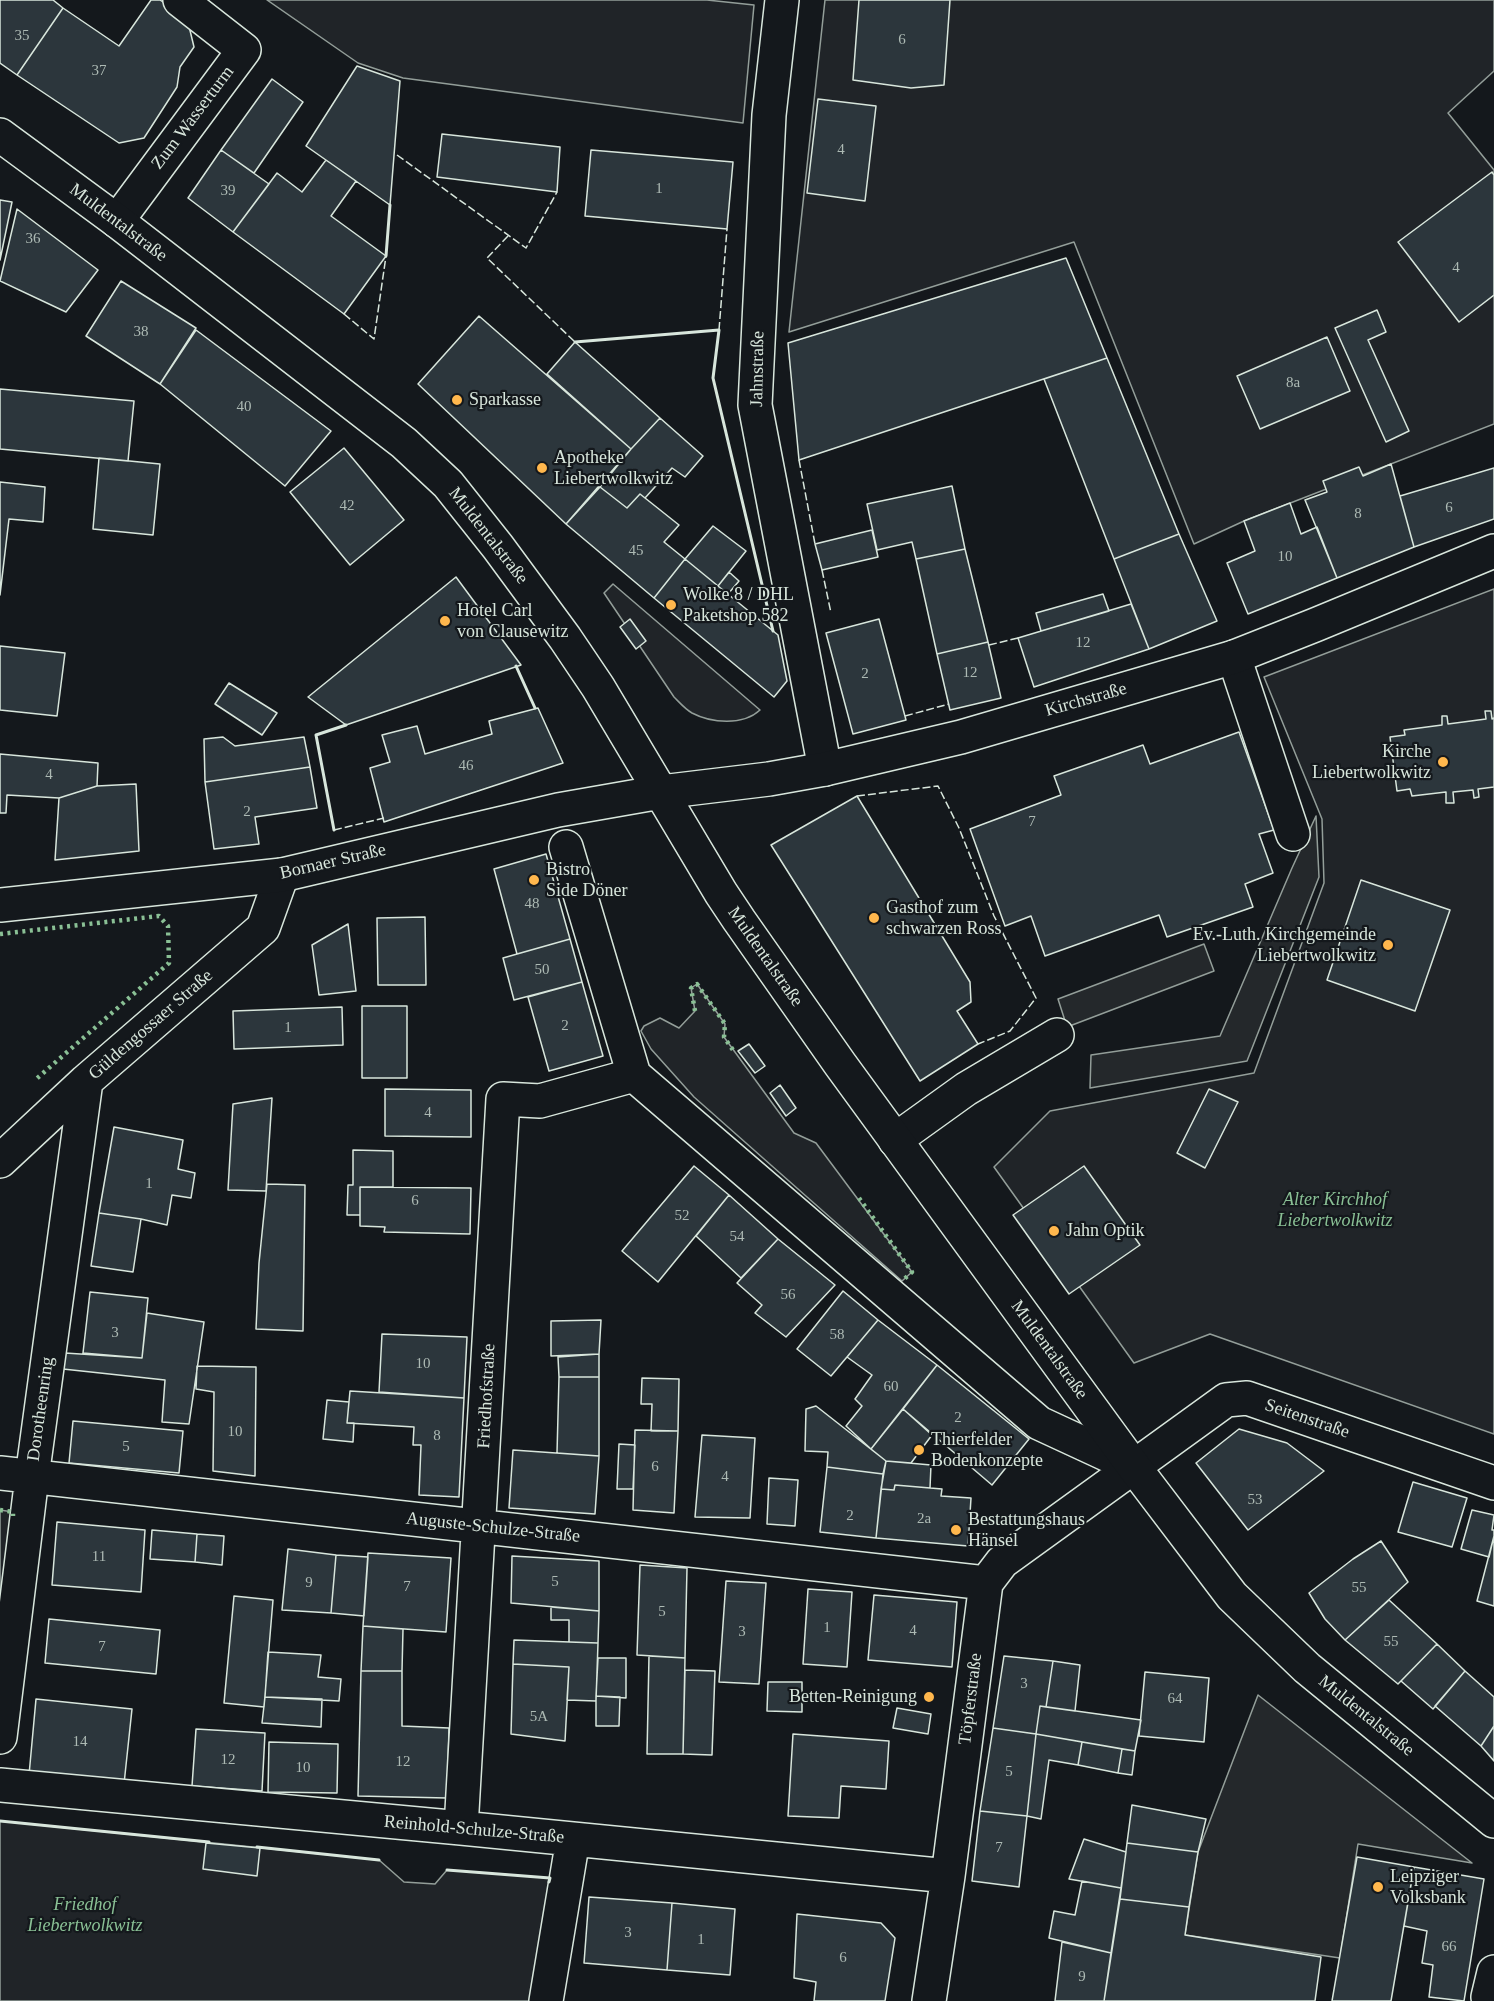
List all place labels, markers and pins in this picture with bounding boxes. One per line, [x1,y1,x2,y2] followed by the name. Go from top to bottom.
[469,389,541,411] place label: Sparkasse
[450,393,464,407] marker: Sparkasse
[554,447,673,490] place label: Apotheke Liebertwolkwitz
[535,461,549,475] marker: Apotheke Liebertwolkwitz
[683,584,794,626] place label: Wolke 8 / DHL Paketshop 582
[664,598,678,612] marker: Wolke 8 / DHL Paketshop 582
[457,600,568,642] place label: Hotel Carl von Clausewitz
[438,614,452,628] marker: Hotel Carl von Clausewitz
[1312,741,1431,783] place label: Kirche Liebertwolkwitz
[1436,755,1450,769] marker: Kirche Liebertwolkwitz
[546,859,627,902] place label: Bistro Side Döner
[527,873,541,887] marker: Bistro Side Döner
[886,897,1001,940] place label: Gasthof zum schwarzen Ross
[867,911,881,925] marker: Gasthof zum schwarzen Ross
[1193,924,1376,966] place label: Ev.-Luth. Kirchgemeinde Liebertwolkwitz
[1381,938,1395,952] marker: Ev.-Luth. Kirchgemeinde Liebertwolkwitz
[1066,1220,1144,1242] place label: Jahn Optik
[1047,1224,1061,1238] marker: Jahn Optik
[931,1429,1043,1472] place label: Thierfelder Bodenkonzepte
[912,1443,926,1457] marker: Thierfelder Bodenkonzepte
[968,1509,1085,1552] place label: Bestattungshaus Hänsel
[949,1523,963,1537] marker: Bestattungshaus Hänsel
[789,1686,917,1708] place label: Betten-Reinigung
[922,1690,936,1704] marker: Betten-Reinigung
[1390,1866,1466,1908] place label: Leipziger Volksbank
[1371,1880,1385,1894] marker: Leipziger Volksbank

